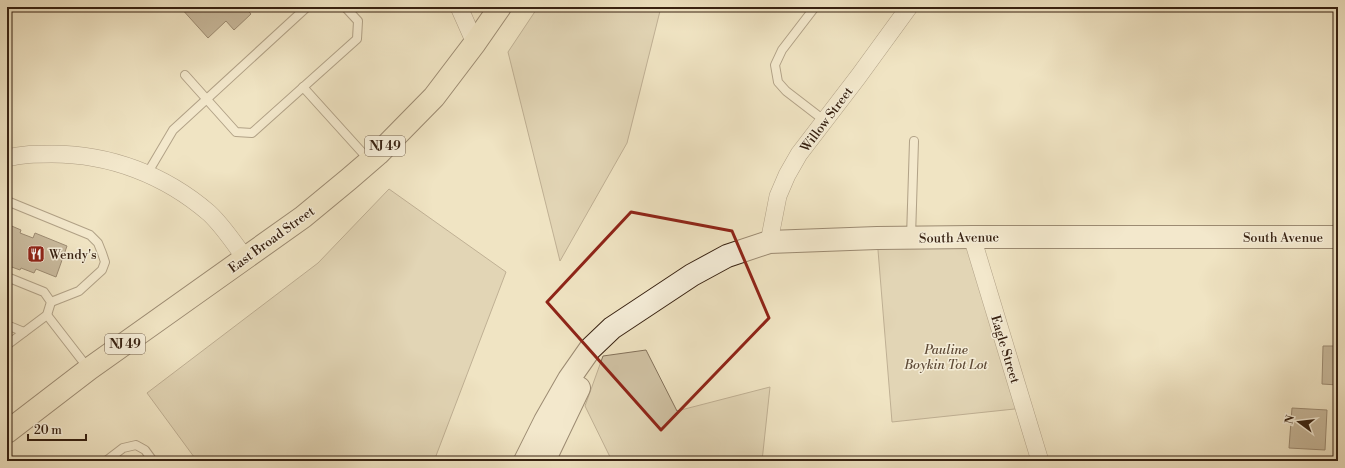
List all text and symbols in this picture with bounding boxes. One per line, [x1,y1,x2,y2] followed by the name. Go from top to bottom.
[797,84,857,156] street label: Willow Street
[365,136,405,156] road number: NJ 49
[225,203,318,276] street label: East Broad Street
[919,229,1000,247] street label: South Avenue
[1243,230,1324,246] street label: South Avenue
[26,244,46,264] restaurant icon: Wendy's
[48,247,97,263] place label: Wendy's
[987,313,1023,386] street label: Eagle Street
[105,334,145,354] road number: NJ 49
[903,342,988,373] park label: Pauline Boykin Tot Lot
[1279,402,1319,442] north arrow
[1282,413,1298,426] text: N
[28,416,86,442] scale bar
[34,423,62,438] text: 20 m

